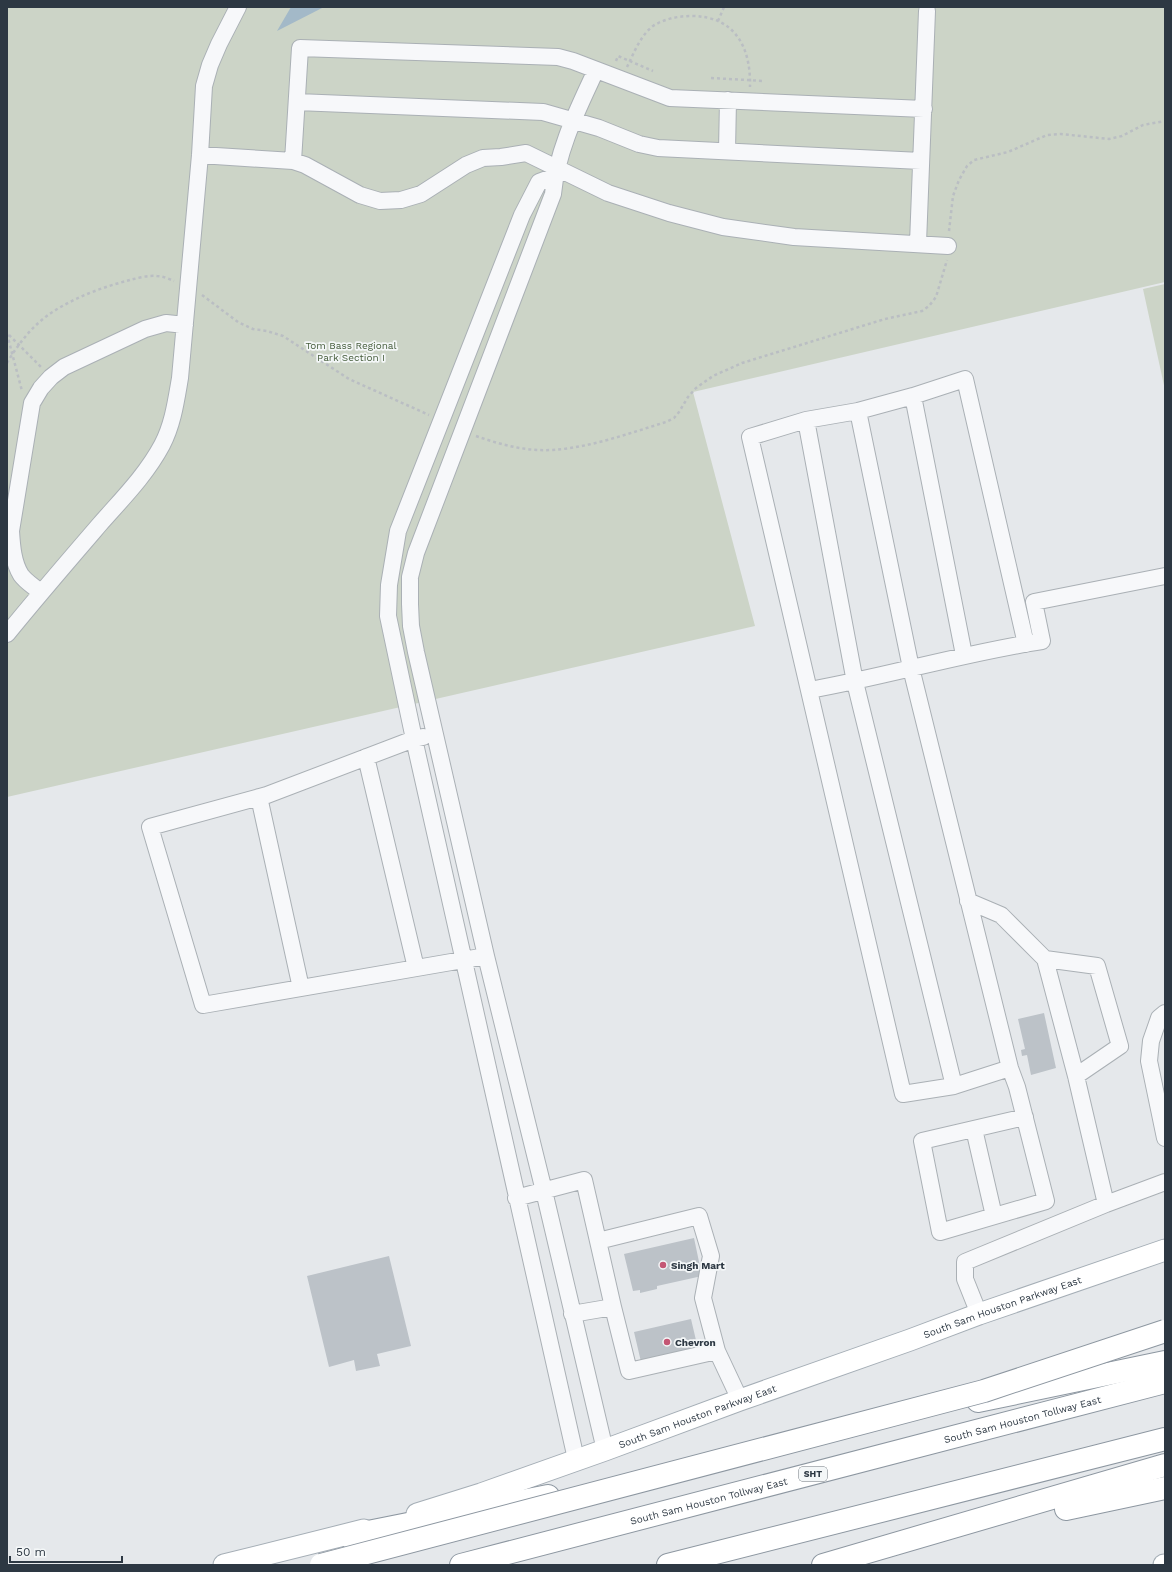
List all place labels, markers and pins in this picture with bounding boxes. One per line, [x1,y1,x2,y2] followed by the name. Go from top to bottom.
[658,1260,668,1270] marker: Singh Mart
[671,1260,725,1271] place label: Singh Mart
[662,1337,672,1347] marker: Chevron
[675,1337,716,1348] place label: Chevron

